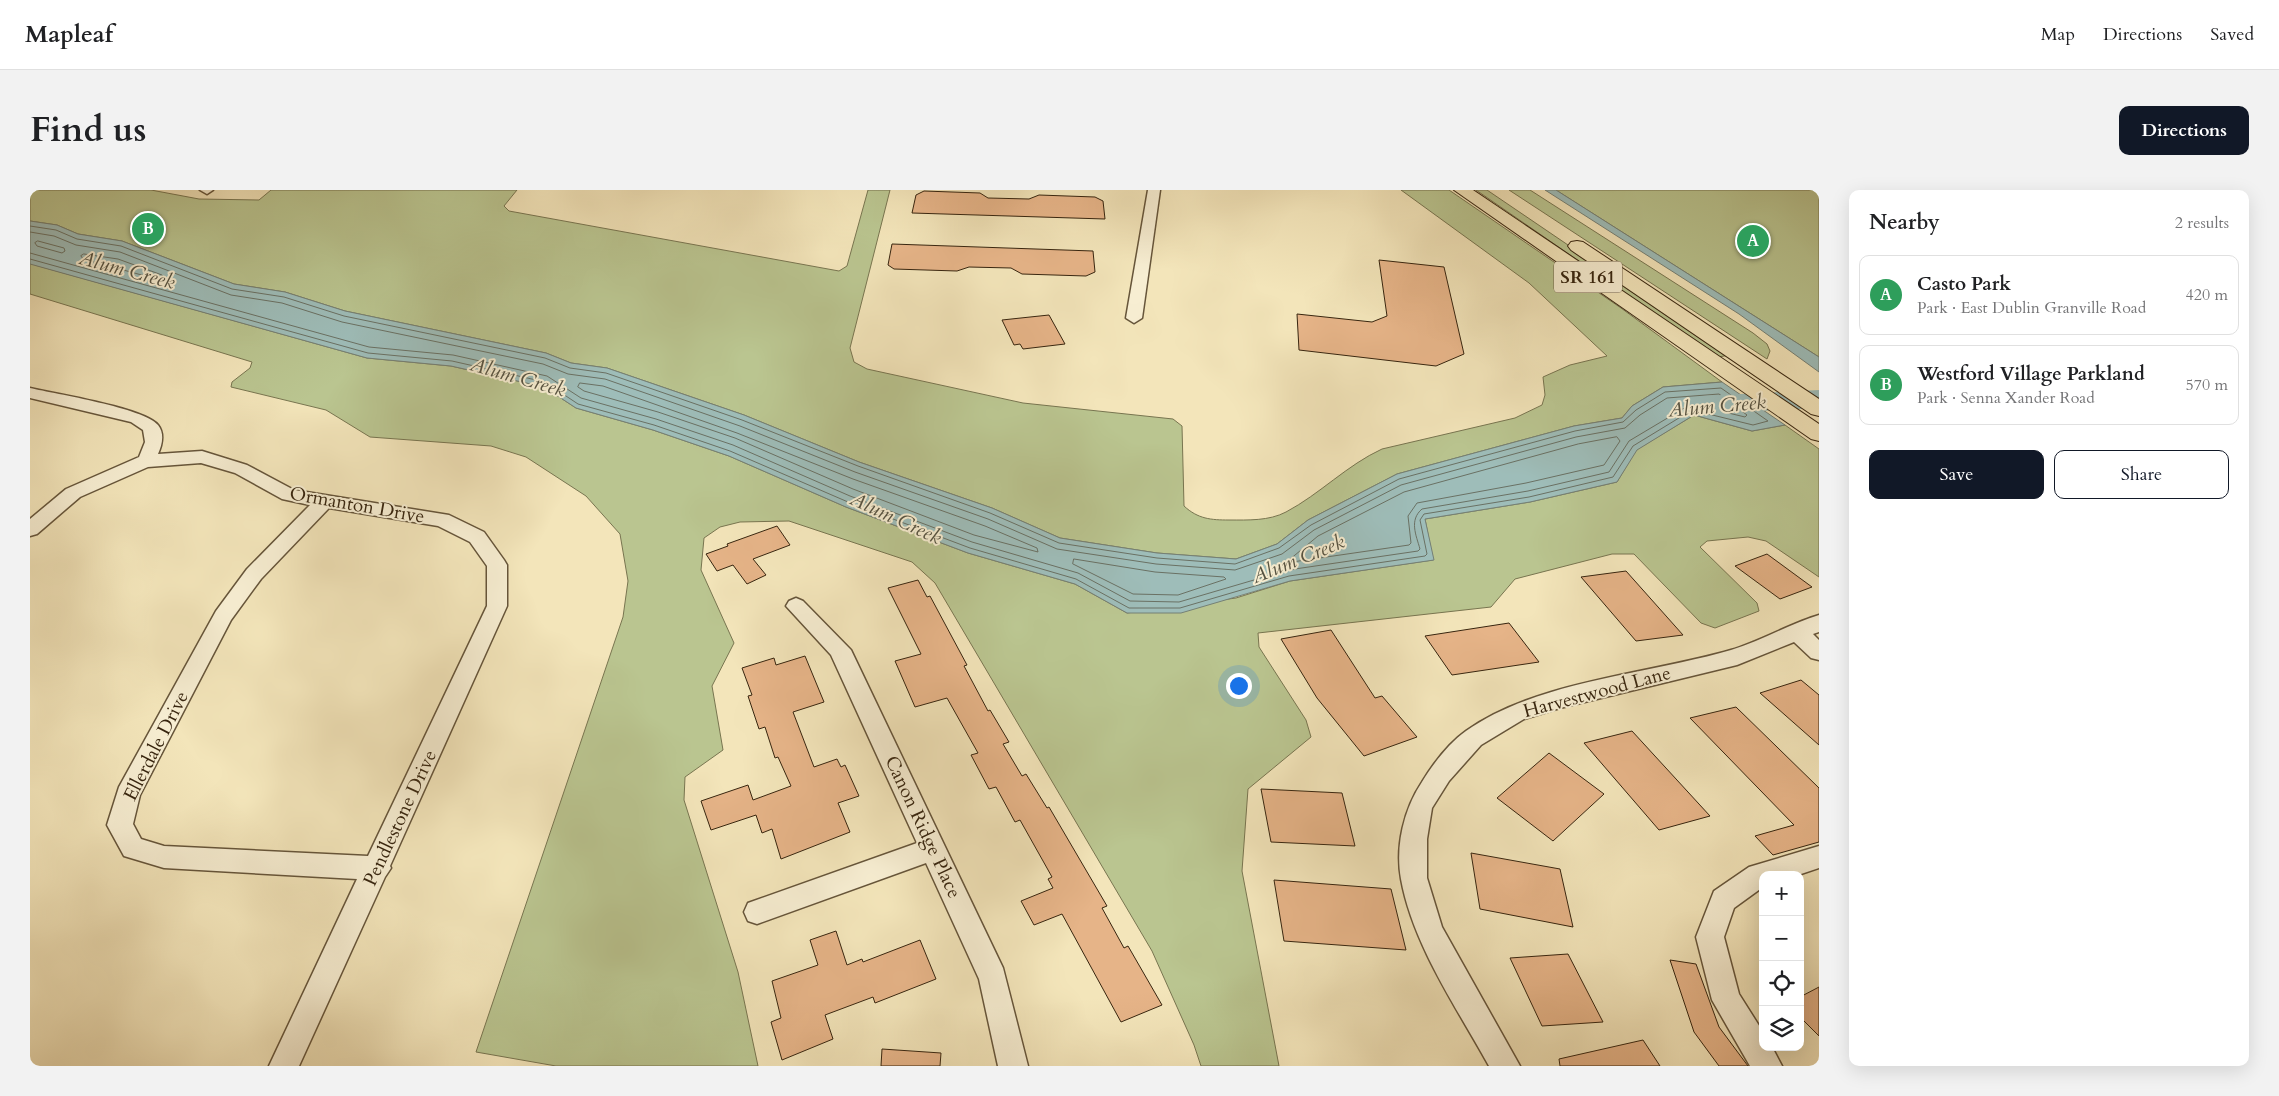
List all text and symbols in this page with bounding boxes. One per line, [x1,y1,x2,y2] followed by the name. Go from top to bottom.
[25,18,113,51] text: Mapleaf
[2041,22,2075,47] text: Map
[2103,22,2182,47] text: Directions
[2210,22,2254,47] text: Saved
[30,106,146,154] text: Find us
[2119,106,2249,155] button: Directions
[1869,208,1940,237] text: Nearby
[132,210,164,248] pin: B
[2175,212,2229,234] text: 2 results
[1737,222,1769,260] pin: A
[75,244,178,296] water label: Alum Creek
[1554,262,1622,292] road number: SR 161
[1917,271,2011,297] text: Casto Park
[1880,284,1892,306] text: A
[2186,284,2228,306] text: 420 m
[1917,297,2146,319] text: Park · East Dublin Granville Road
[466,350,569,404] water label: Alum Creek
[1917,361,2145,387] text: Westford Village Parkland
[1880,374,1892,396] text: B
[2186,374,2228,396] text: 570 m
[1917,387,2095,409] text: Park · Senna Xander Road
[1666,388,1767,424] water label: Alum Creek
[1869,450,2044,499] button: Save
[2054,450,2229,499] button: Share
[287,480,427,530] street label: Ormanton Drive
[845,485,946,551] water label: Alum Creek
[1247,528,1349,590] water label: Alum Creek
[1520,660,1674,724] street label: Harvestwood Lane
[1226,673,1252,699] your location
[117,687,195,805] street label: Ellerdale Drive
[357,746,443,890] street label: Pendlestone Drive
[879,752,967,902] street label: Canon Ridge Place
[1759,871,1804,1051] map controls
[1759,871,1804,916] button: +
[1759,916,1804,961] button: −
[1759,961,1804,1006] button: locate
[1759,1006,1804,1051] button: layers

